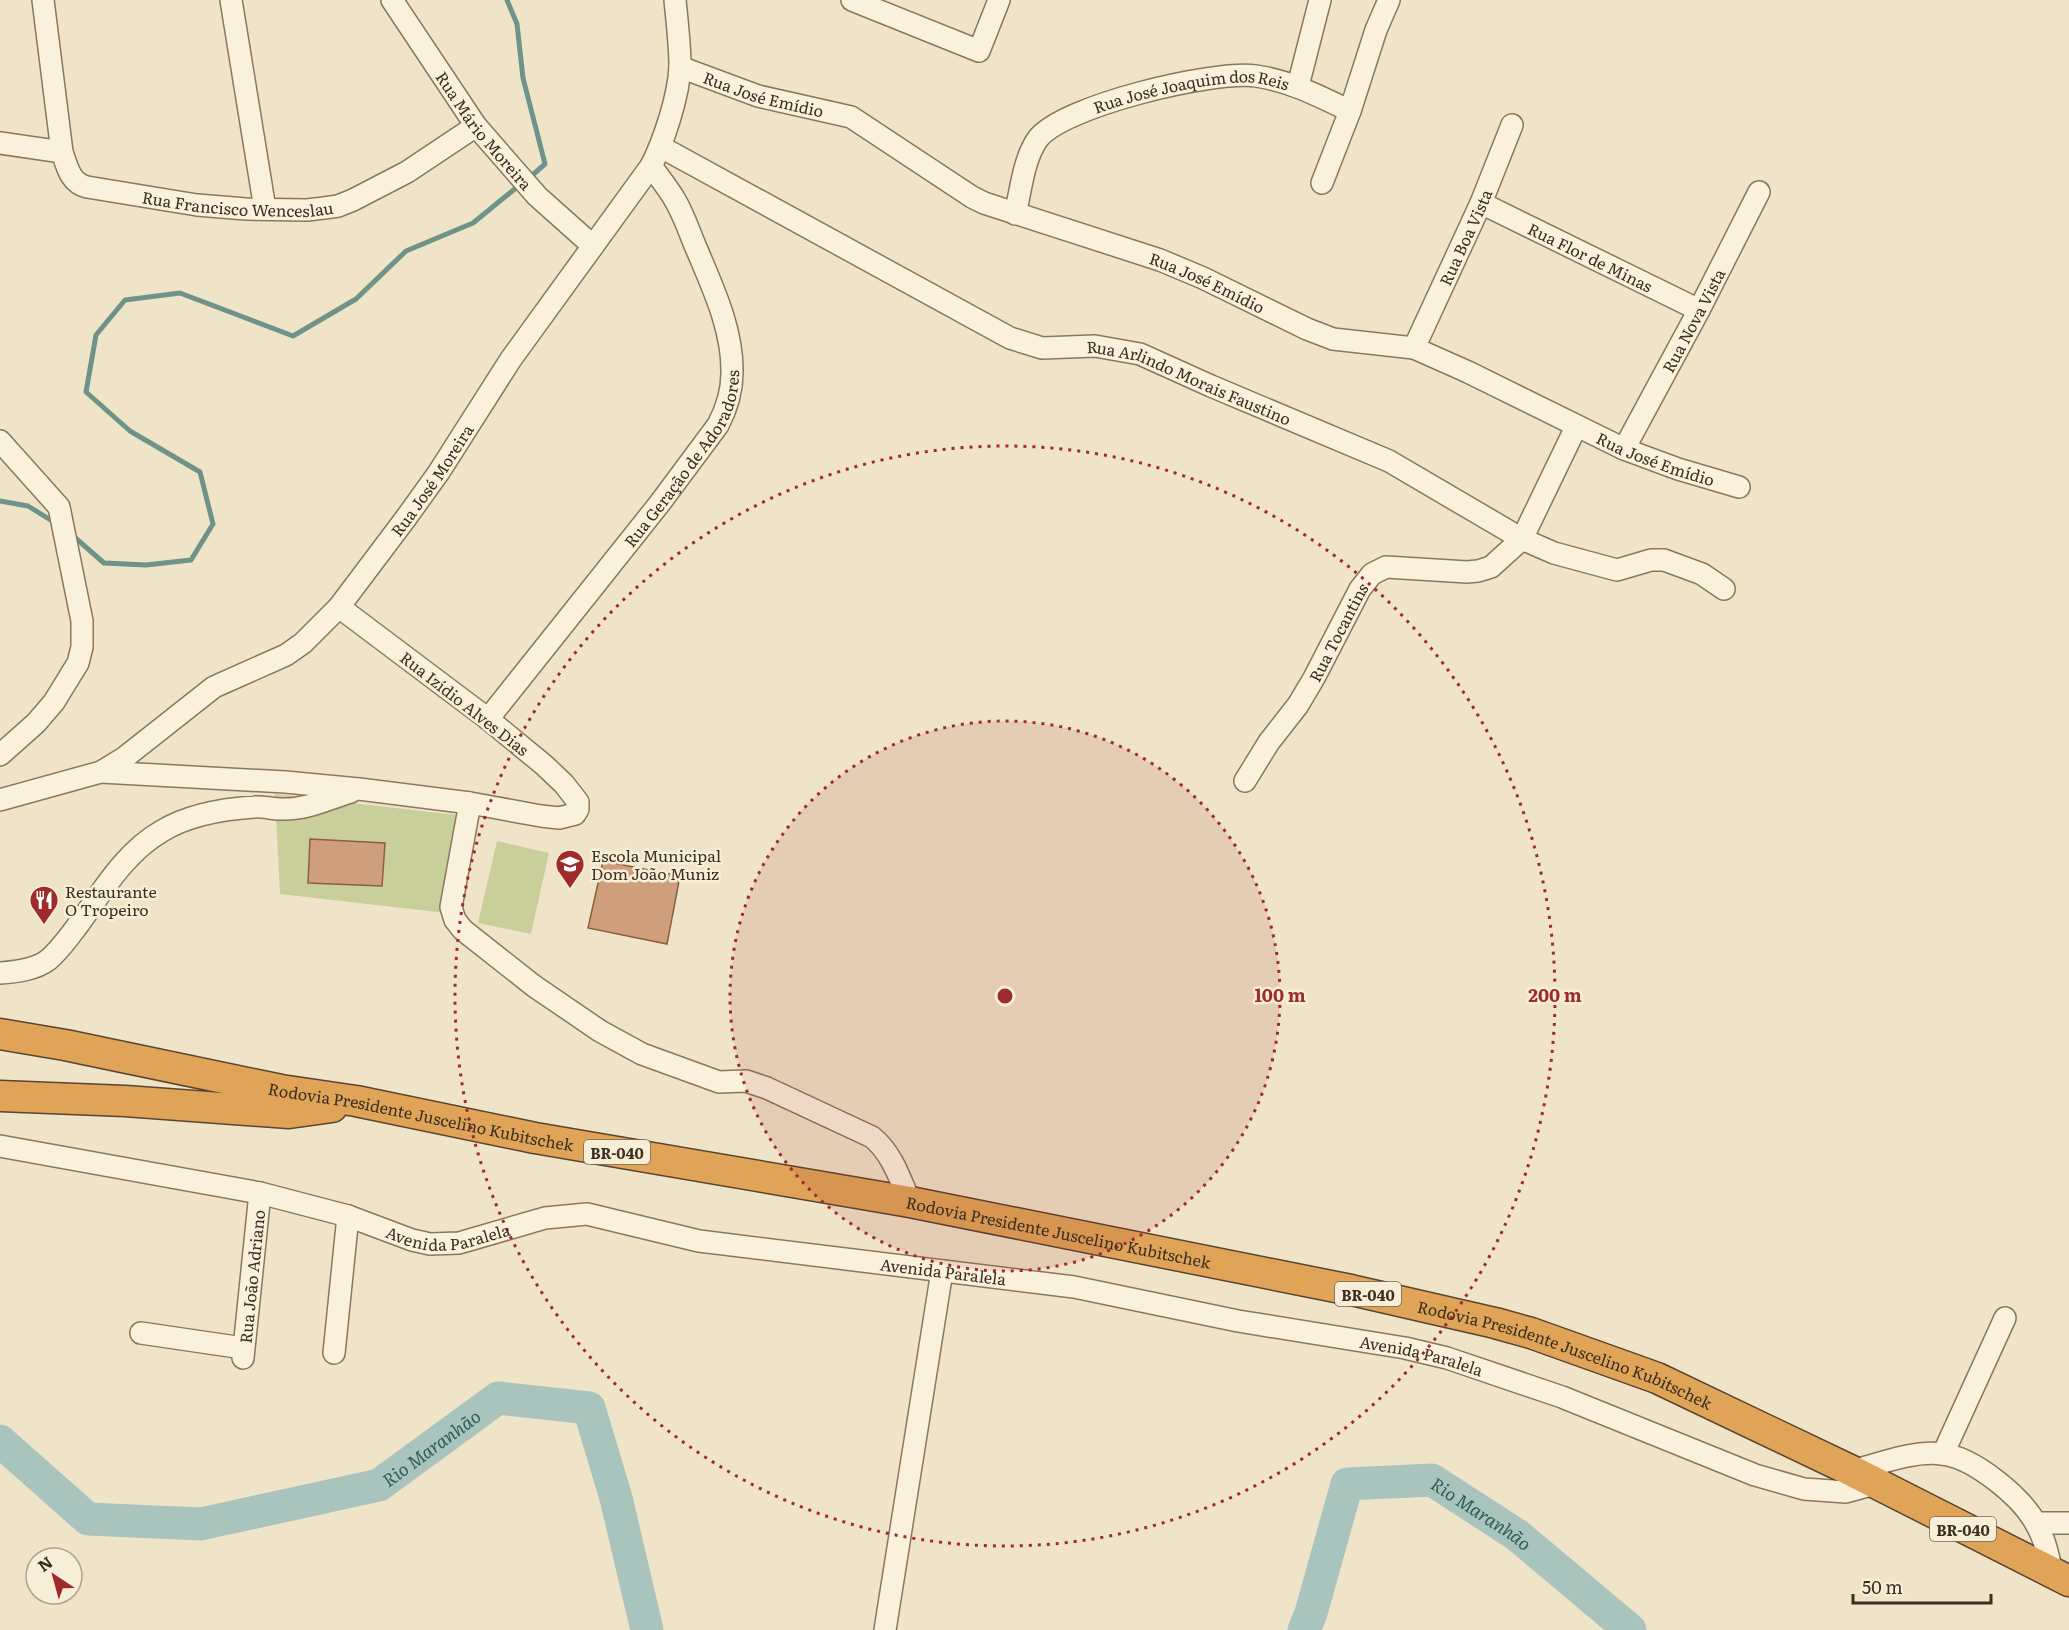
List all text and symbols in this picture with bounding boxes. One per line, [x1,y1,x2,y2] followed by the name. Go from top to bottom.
[1090,63,1293,119] street label: Rua José Joaquim dos Reis
[700,65,826,122] street label: Rua José Emídio
[431,66,538,195] street label: Rua Mário Moreira
[141,184,335,222] street label: Rua Francisco Wenceslau
[1433,185,1497,289] street label: Rua Boa Vista
[1524,216,1657,298] street label: Rua Flor de Minas
[1146,245,1269,319] street label: Rua José Emídio
[1656,264,1730,377] street label: Rua Nova Vista
[1086,334,1295,431] street label: Rua Arlindo Morais Faustino
[618,370,744,552] street label: Rua Geração de Adoradores
[384,419,479,541] street label: Rua José Moreira
[1592,425,1718,491] street label: Rua José Emídio
[1302,577,1373,686] street label: Rua Tocantins
[396,645,534,761] street label: Rua Izídio Alves Dias
[591,843,721,885] place label: Escola Municipal Dom João Muniz
[554,848,586,890] school or university icon: Escola Municipal Dom João Muniz
[65,879,157,921] place label: Restaurante O Tropeiro
[28,884,60,926] restaurant icon: Restaurante O Tropeiro
[1254,981,1306,1008] text: 100 m
[1528,981,1582,1008] text: 200 m
[995,986,1015,1006] centre of rings
[266,1076,576,1156] street label: Rodovia Presidente Juscelino Kubitschek
[584,1140,650,1164] road number: BR-040
[904,1189,1213,1274] street label: Rodovia Presidente Juscelino Kubitschek
[233,1208,270,1344] street label: Rua João Adriano
[383,1217,513,1256] street label: Avenida Paralela
[879,1251,1008,1291] street label: Avenida Paralela
[1335,1282,1401,1306] road number: BR-040
[1415,1294,1717,1415] street label: Rodovia Presidente Juscelino Kubitschek
[1358,1329,1487,1382] street label: Avenida Paralela
[376,1402,486,1492] water label: Rio Maranhão
[1426,1470,1538,1556] water label: Rio Maranhão
[1930,1517,1996,1541] road number: BR-040
[24,1546,84,1606] north arrow
[32,1549,57,1577] text: N
[1853,1567,1991,1605] scale bar
[1862,1573,1903,1600] text: 50 m

